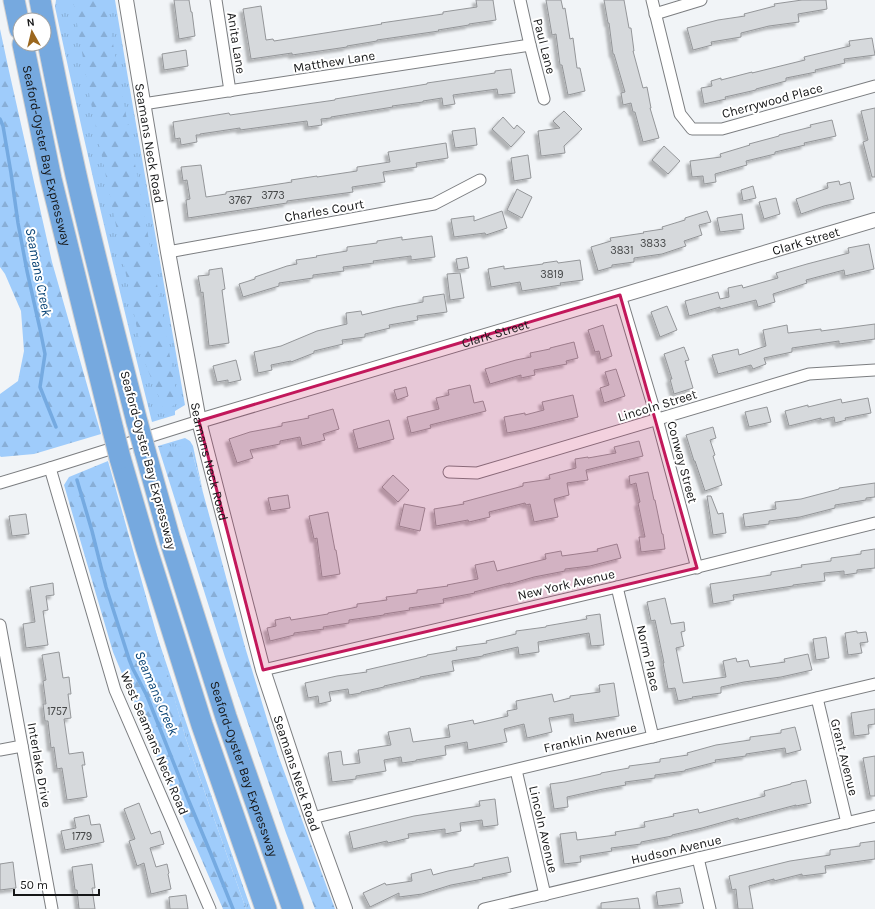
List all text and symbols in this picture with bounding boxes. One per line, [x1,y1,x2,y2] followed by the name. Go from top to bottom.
[224,11,249,75] street label: Anita Lane
[12,12,52,52] north arrow
[26,16,35,30] text: N
[530,17,559,76] street label: Paul Lane
[292,48,376,75] street label: Matthew Lane
[20,64,74,247] street label: Seaford-Oyster Bay Expressway
[720,80,824,121] street label: Cherrywood Place
[132,82,167,204] street label: Seamans Neck Road
[261,189,285,202] house number: 3773
[228,194,252,207] house number: 3767
[283,196,365,225] street label: Charles Court
[770,224,842,258] street label: Clark Street
[22,226,56,319] water label: Seamans Creek
[640,237,666,250] house number: 3833
[610,244,634,257] house number: 3831
[540,268,564,281] house number: 3819
[460,316,531,351] street label: Clark Street
[117,369,180,551] street label: Seaford-Oyster Bay Expressway
[616,386,699,425] street label: Lincoln Street
[188,401,231,522] street label: Seamans Neck Road
[664,419,701,505] street label: Conway Street
[516,566,617,603] street label: New York Avenue
[634,624,663,693] street label: Norm Place
[131,649,182,739] water label: Seamans Creek
[118,669,192,817] street label: West Seamans Neck Road
[207,679,281,859] street label: Seaford-Oyster Bay Expressway
[47,705,67,718] house number: 1757
[270,713,323,833] street label: Seamans Neck Road
[828,717,861,797] street label: Grant Avenue
[542,719,638,755] street label: Franklin Avenue
[25,721,54,809] street label: Interlake Drive
[526,784,561,874] street label: Lincoln Avenue
[72,830,92,843] house number: 1779
[630,832,723,867] street label: Hudson Avenue
[14,871,99,897] scale bar
[20,878,48,892] text: 50 m

